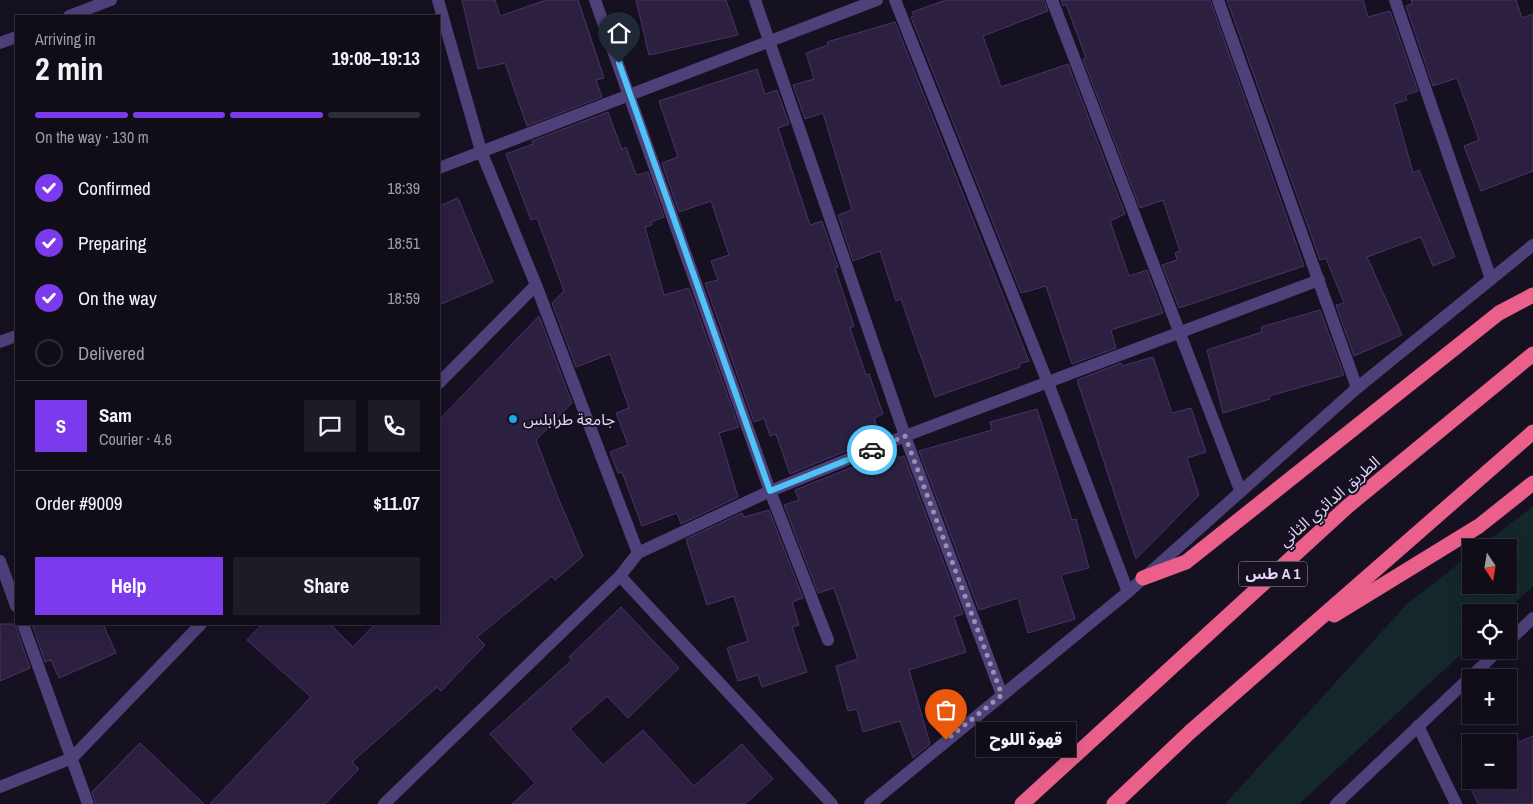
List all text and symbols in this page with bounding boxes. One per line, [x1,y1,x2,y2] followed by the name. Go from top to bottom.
[598,12,640,63] pin
[605,19,633,47] icon: home
[35,28,96,50] text: Arriving in
[332,45,420,71] text: 19:08–19:13
[35,47,104,90] text: 2 min
[35,126,149,148] text: On the way · 130 m
[35,174,63,202] icon: check
[78,175,151,201] text: Confirmed
[387,177,420,199] text: 18:39
[35,229,63,257] icon: check
[78,230,146,256] text: Preparing
[387,232,420,254] text: 18:51
[35,284,63,312] icon: check
[78,285,157,311] text: On the way
[387,287,420,309] text: 18:59
[78,340,145,366] text: Delivered
[304,400,356,452] button: chat
[368,400,420,452] button: phone
[99,402,132,428] text: Sam
[523,408,615,430] place label: جامعة طرابلس
[56,413,66,439] text: S
[507,413,519,425] marker: جامعة طرابلس
[847,425,897,475] courier
[99,428,172,450] text: Courier · 4.6
[858,436,886,464] icon: car
[1273,451,1386,553] street label: الطريق الدائري الثاني
[35,490,122,516] text: Order #9009
[373,490,420,516] text: $11.07
[1462,539,1518,594] north arrow
[1462,539,1517,789] map controls
[35,557,223,615] button: Help
[233,557,420,615] button: Share
[1239,562,1307,586] road number: طس A 1
[1462,604,1517,659] button: locate
[1462,669,1517,724] button: +
[925,689,967,740] pin
[932,696,960,724] icon: bag
[976,722,1076,758] callout: قهوة اللوح
[990,728,1062,750] text: قهوة اللوح
[1462,734,1517,789] button: −

